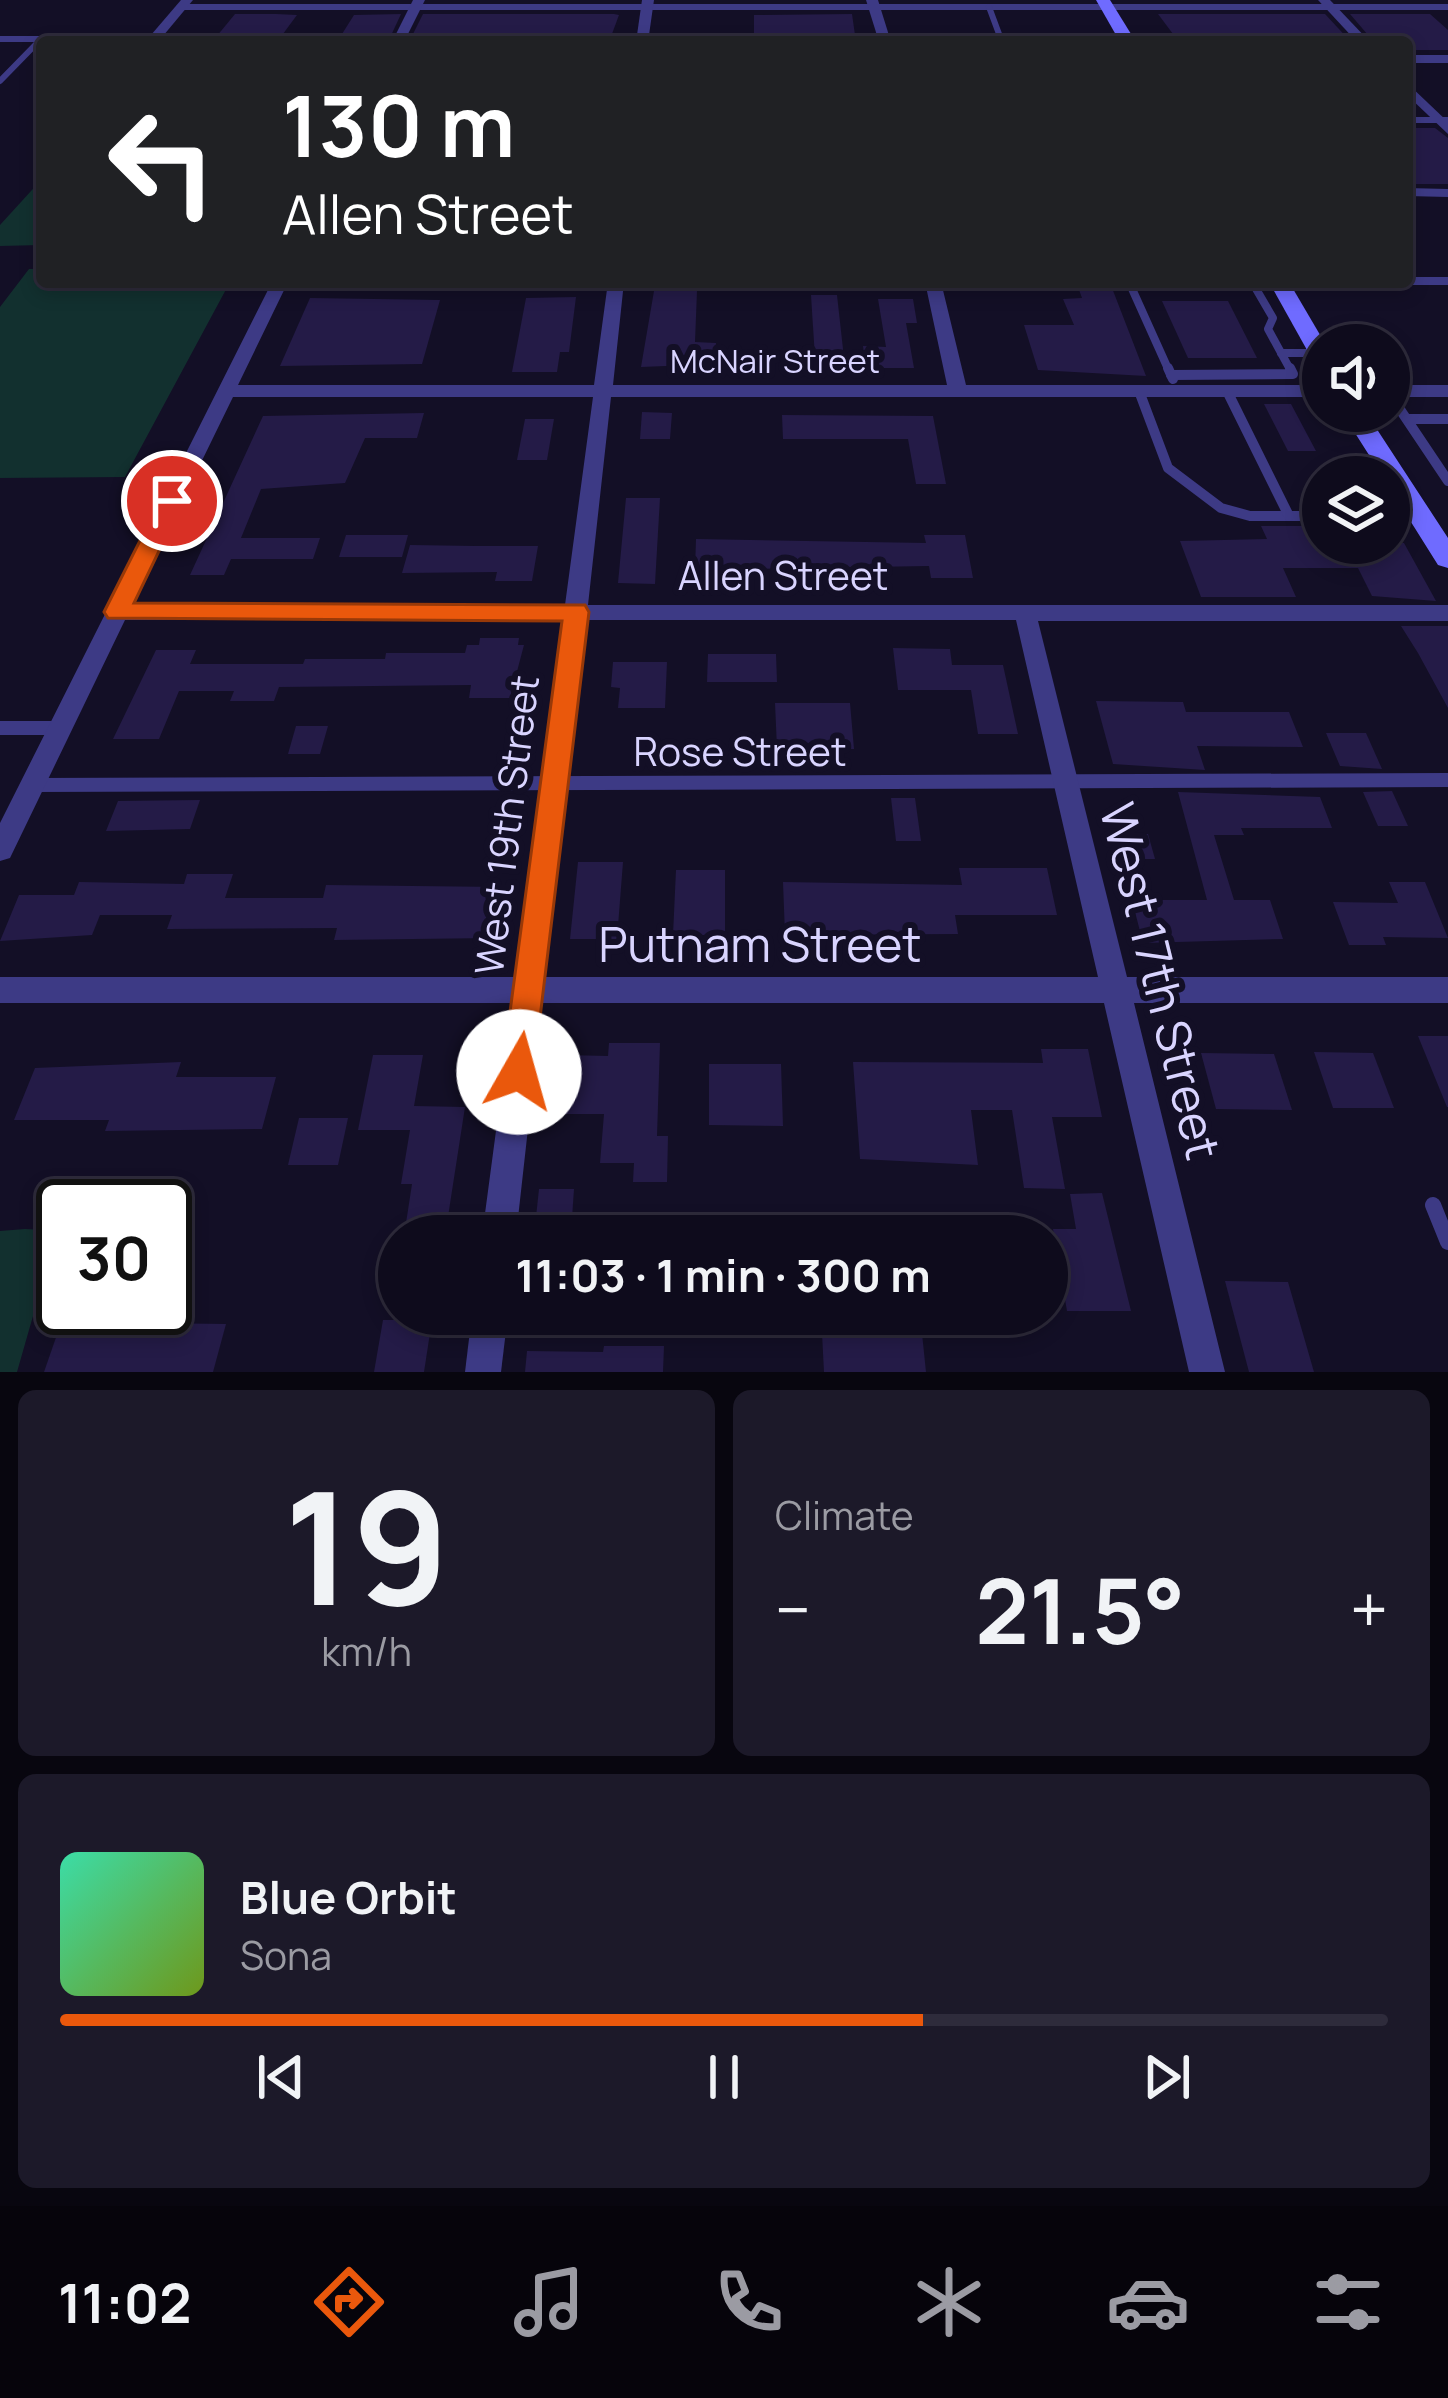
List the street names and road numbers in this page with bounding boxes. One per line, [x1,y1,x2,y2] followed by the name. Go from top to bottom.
[670,338,880,383] street label: McNair Street
[678,548,888,602] street label: Allen Street
[461,672,551,978] street label: West 19th Street
[633,724,847,778] street label: Rose Street
[1086,796,1237,1166] street label: West 17th Street
[598,911,922,976] street label: Putnam Street

